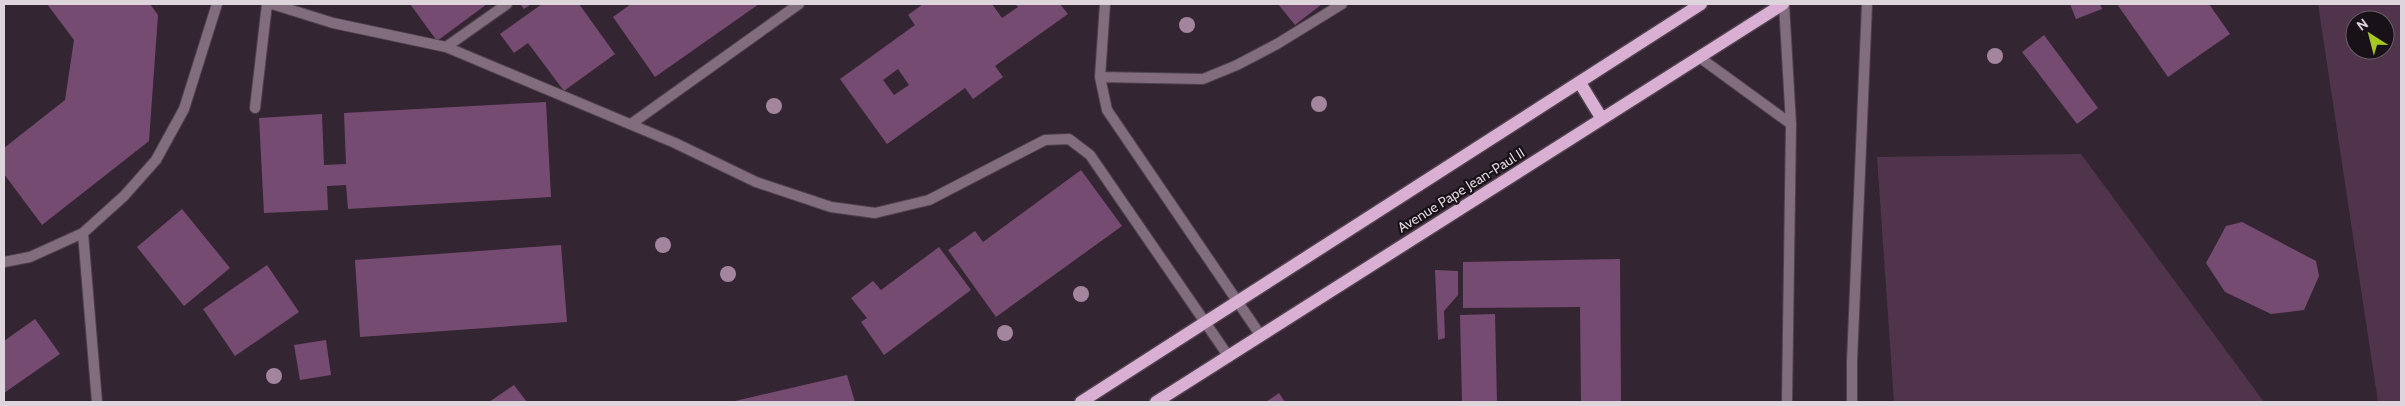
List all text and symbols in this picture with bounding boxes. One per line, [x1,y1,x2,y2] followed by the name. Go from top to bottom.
[2345,10,2395,60] north arrow
[2353,14,2372,35] text: N
[1394,144,1528,236] street label: Avenue Pape Jean-Paul II

